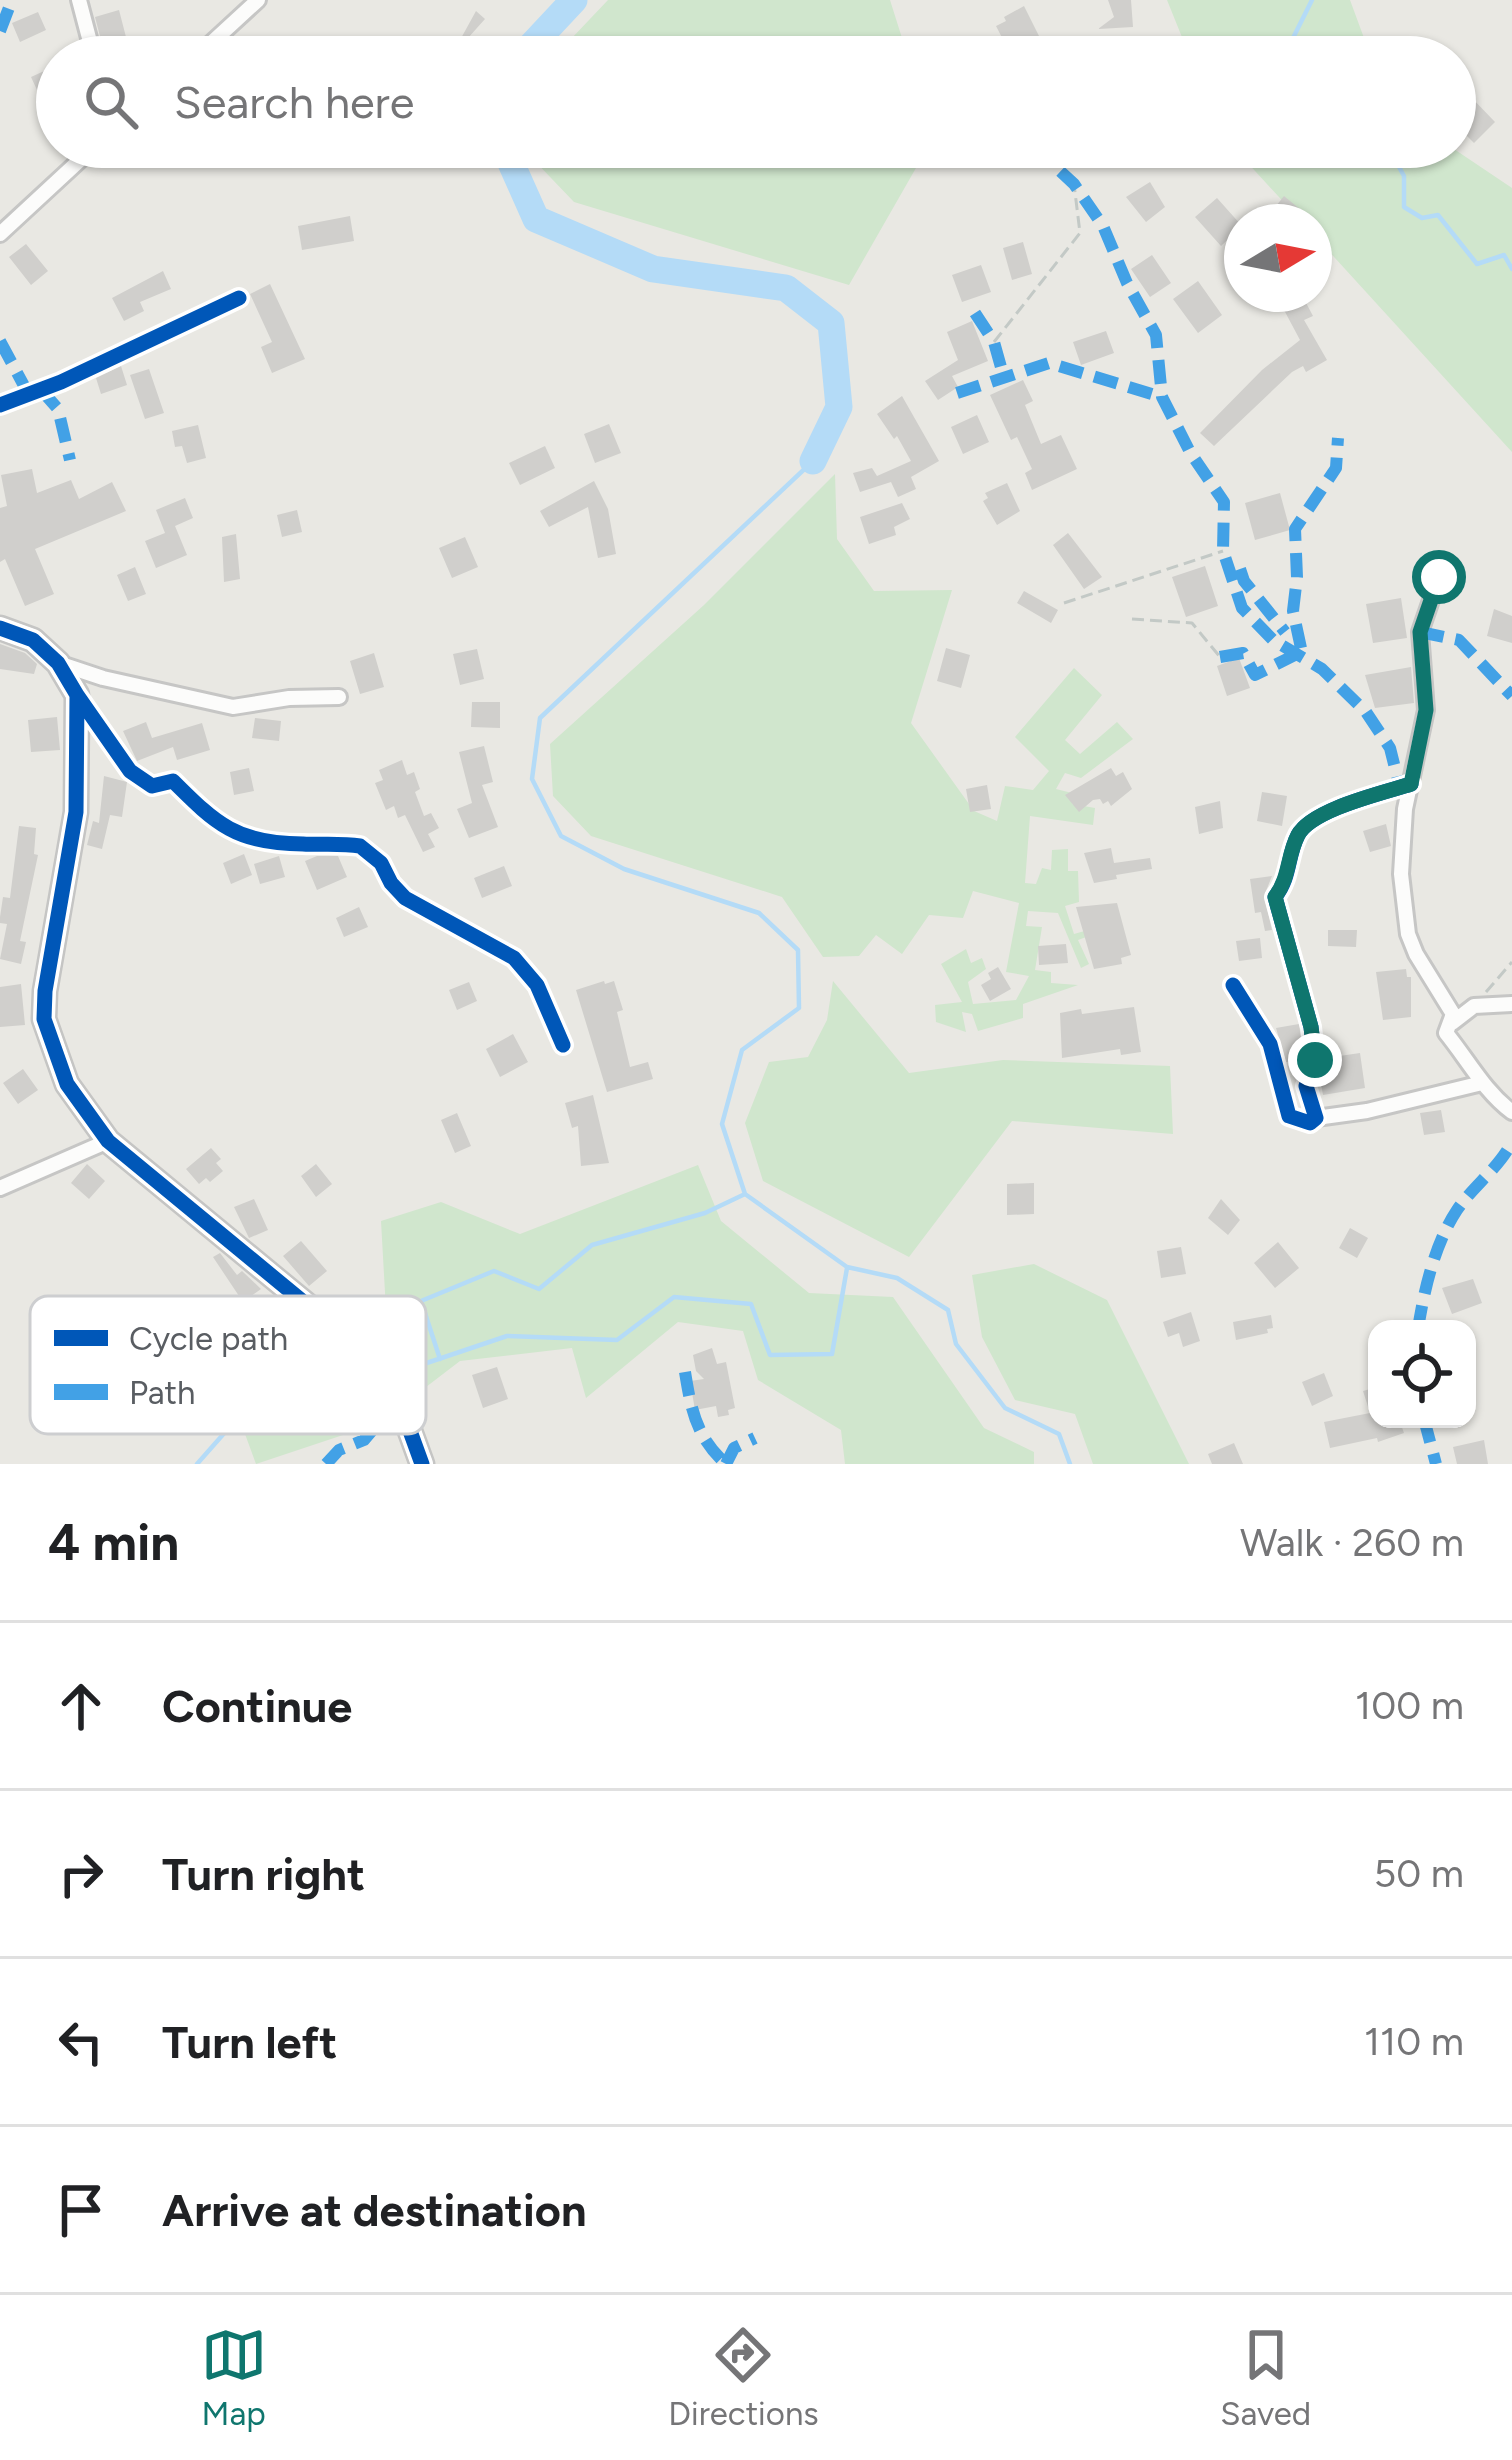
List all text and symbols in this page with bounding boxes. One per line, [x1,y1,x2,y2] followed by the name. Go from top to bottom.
[36,36,1476,168] search box
[78,69,144,135] icon: search
[174,75,414,129] text: Search here
[1224,204,1332,312] north arrow
[1412,550,1466,604] route start
[1288,1033,1342,1087] route end
[30,1296,426,1434] legend
[129,1319,288,1358] text: Cycle path
[1368,1320,1476,1428] map controls
[1368,1320,1476,1428] button: locate
[129,1373,196,1412] text: Path
[48,1512,179,1573] text: 4 min
[1240,1519,1464,1566] text: Walk · 260 m
[48,1673,114,1739] icon: ahead
[162,1679,352,1733] text: Continue
[1355,1682,1464,1729] text: 100 m
[48,1841,114,1907] icon: right
[162,1847,365,1901] text: Turn right
[1374,1850,1464,1897] text: 50 m
[48,2009,114,2075] icon: left
[162,2015,337,2069] text: Turn left
[1364,2018,1464,2065] text: 110 m
[48,2177,114,2243] icon: arrive
[162,2183,586,2237] text: Arrive at destination
[201,2322,267,2433] tab: Map
[668,2322,819,2433] tab: Directions
[1220,2322,1311,2433] tab: Saved

